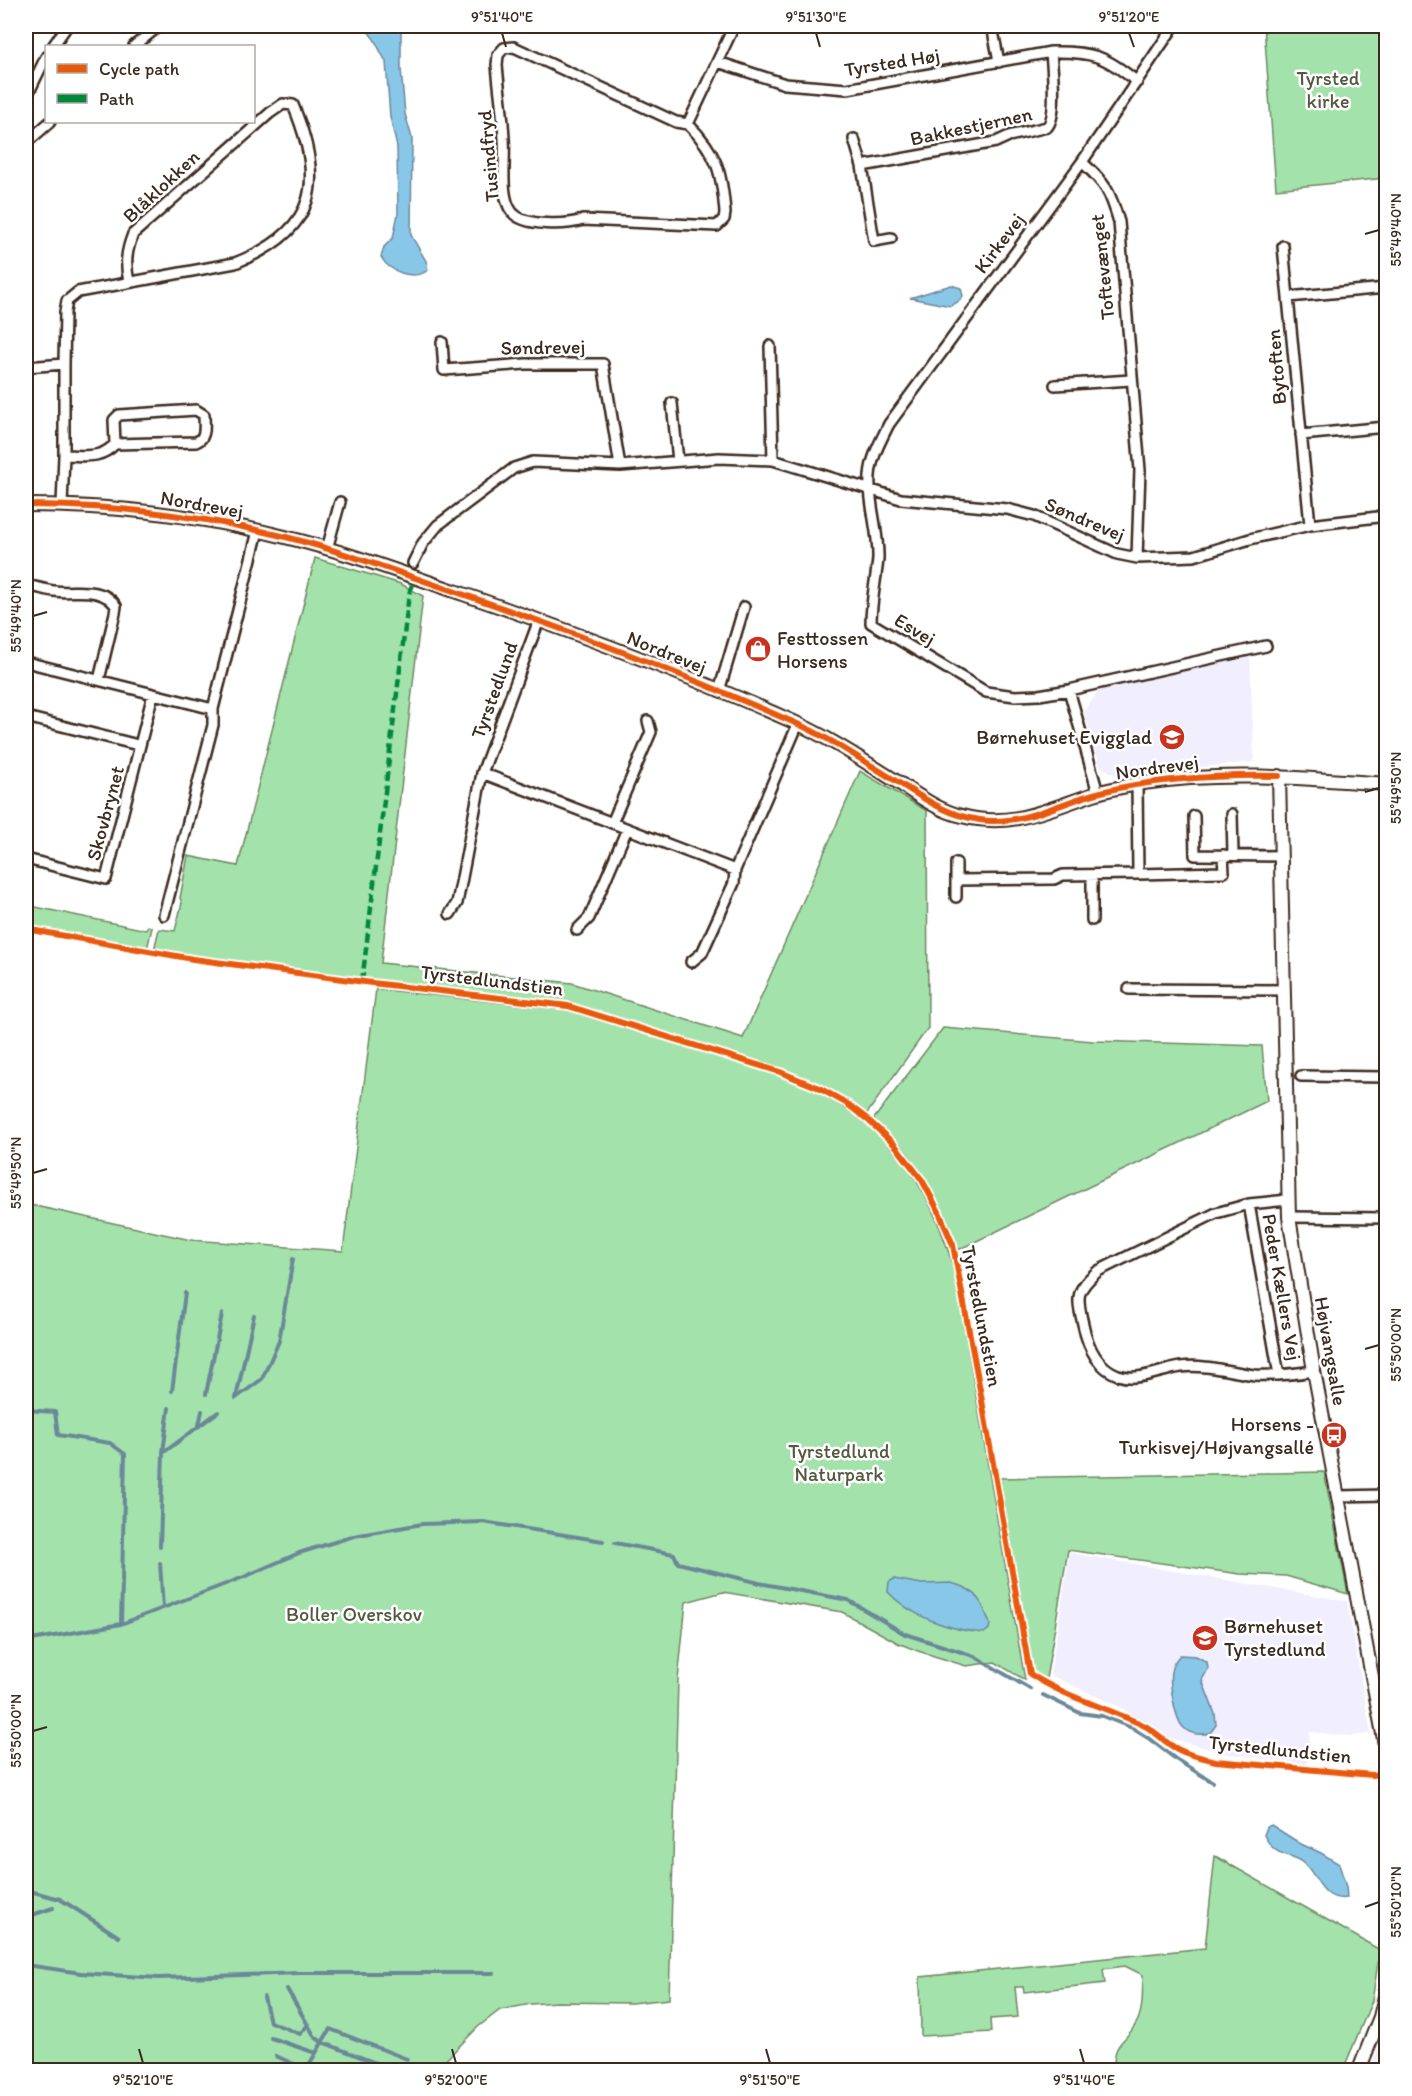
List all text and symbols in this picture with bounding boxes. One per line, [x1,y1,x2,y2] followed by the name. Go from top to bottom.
[471,8,533,26] text: 9°51'40"E
[785,8,847,26] text: 9°51'30"E
[1099,8,1159,26] text: 9°51'20"E
[843,43,941,81] street label: Tyrsted Høj
[45,45,255,123] legend
[99,58,180,80] text: Cycle path
[1297,66,1360,113] park label: Tyrsted kirke
[99,88,134,110] text: Path
[908,101,1034,151] street label: Bakkestjernen
[472,109,504,203] street label: Tusindfryd
[118,144,204,228] street label: Blåklokken
[1387,193,1405,267] text: 55°49'40"N
[969,208,1029,278] street label: Kirkevej
[1085,213,1119,321] street label: Toftevænget
[1261,328,1291,406] street label: Bytoften
[500,334,586,360] street label: Søndrevej
[159,485,245,523] street label: Nordrevej
[1041,491,1129,547] street label: Søndrevej
[7,579,25,653] text: 55°49'40"N
[890,607,940,651] street label: Esvej
[624,625,710,679] street label: Nordrevej
[777,626,868,673] place label: Festtossen Horsens
[743,634,773,664] shop icon: Festtossen Horsens
[465,638,523,742] street label: Tyrstedlund
[1157,722,1187,752] school or university icon: Børnehuset Evigglad
[976,725,1152,749] place label: Børnehuset Evigglad
[1114,749,1200,785] street label: Nordrevej
[1387,752,1405,824] text: 55°49'50"N
[81,763,129,863] street label: Skovbrynet
[419,959,565,1001] street label: Tyrstedlundstien
[7,1137,25,1209] text: 55°49'50"N
[1257,1212,1307,1362] street label: Peder Kællers Vej
[957,1243,1008,1389] street label: Tyrstedlundstien
[1310,1295,1352,1407] street label: Højvangsalle
[1387,1308,1405,1382] text: 55°50'00"N
[1119,1412,1314,1459] place label: Horsens - Turkisvej/Højvangsallé
[1319,1420,1349,1450] bus stop icon: Horsens - Turkisvej/Højvangsallé
[788,1439,890,1486] park label: Tyrstedlund Naturpark
[286,1602,422,1626] park label: Boller Overskov
[1224,1614,1326,1661] place label: Børnehuset Tyrstedlund
[1190,1623,1220,1653] school or university icon: Børnehuset Tyrstedlund
[7,1694,25,1768] text: 55°50'00"N
[1208,1730,1353,1768] street label: Tyrstedlundstien
[1387,1866,1405,1938] text: 55°50'10"N
[113,2071,173,2089] text: 9°52'10"E
[424,2071,488,2089] text: 9°52'00"E
[740,2071,800,2089] text: 9°51'50"E
[1053,2071,1115,2089] text: 9°51'40"E

